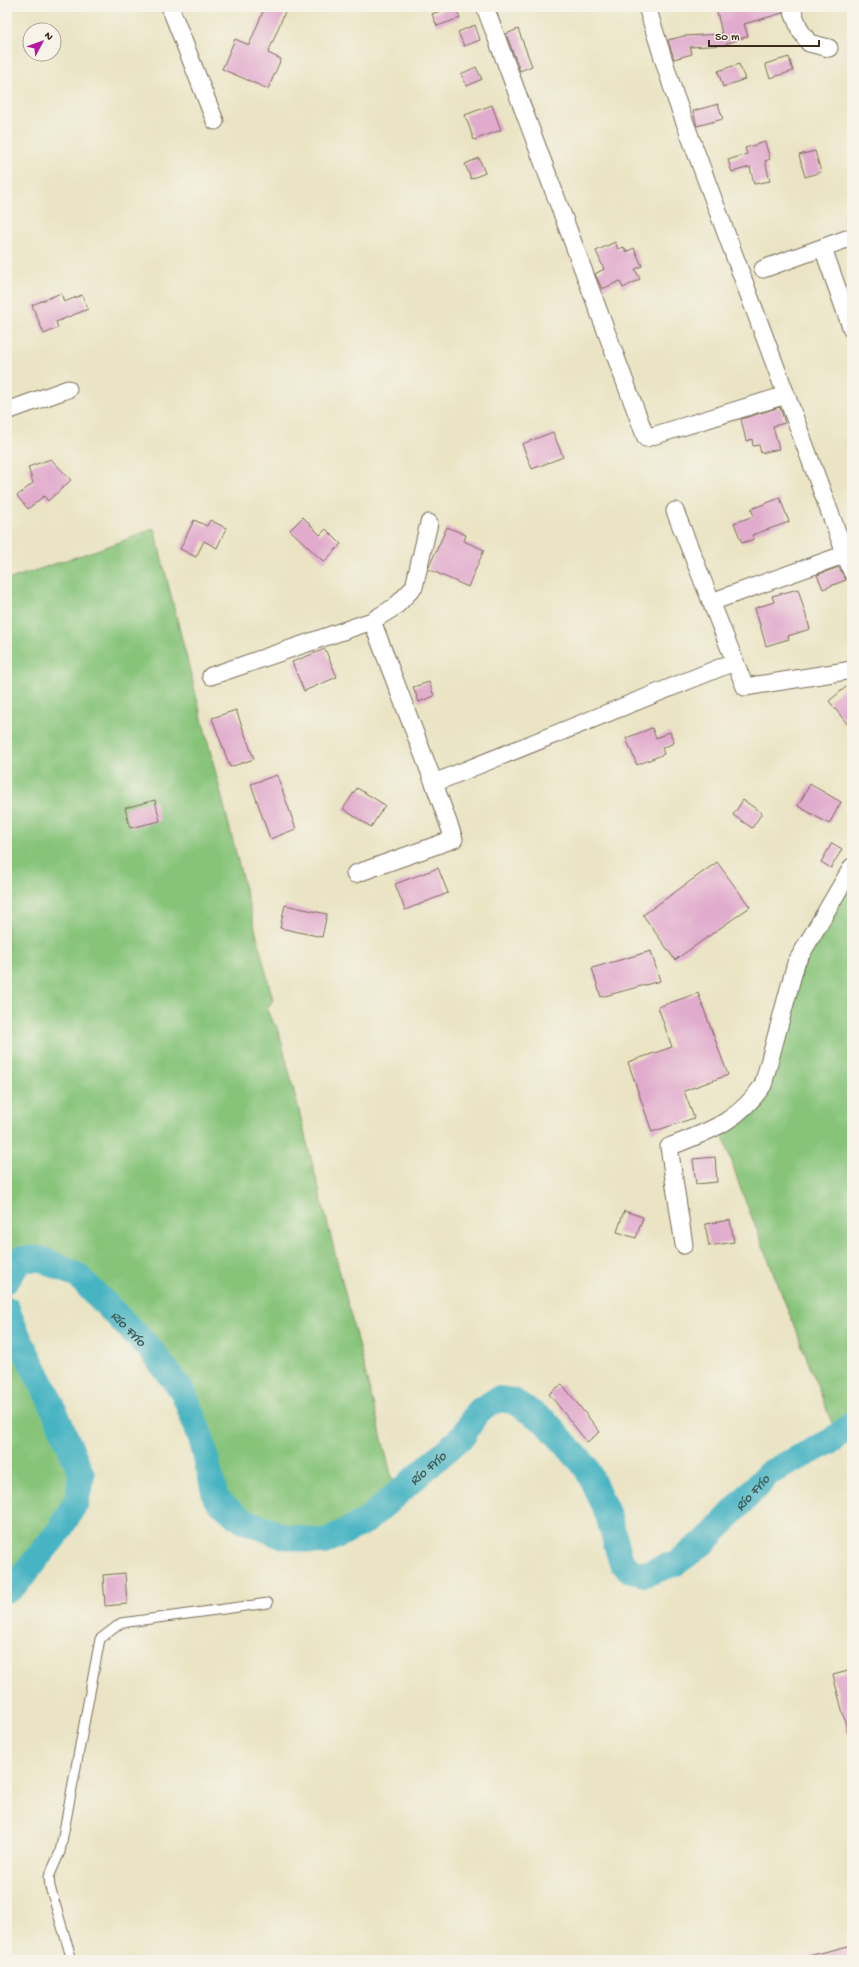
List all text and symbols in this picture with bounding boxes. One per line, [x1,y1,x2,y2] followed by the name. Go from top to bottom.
[22,22,62,62] north arrow
[709,22,819,48] scale bar
[41,30,55,43] text: N
[715,31,740,45] text: 50 m
[106,1308,149,1352] water label: Río Frío
[407,1448,451,1490] water label: Río Frío
[732,1471,775,1515] water label: Río Frío

